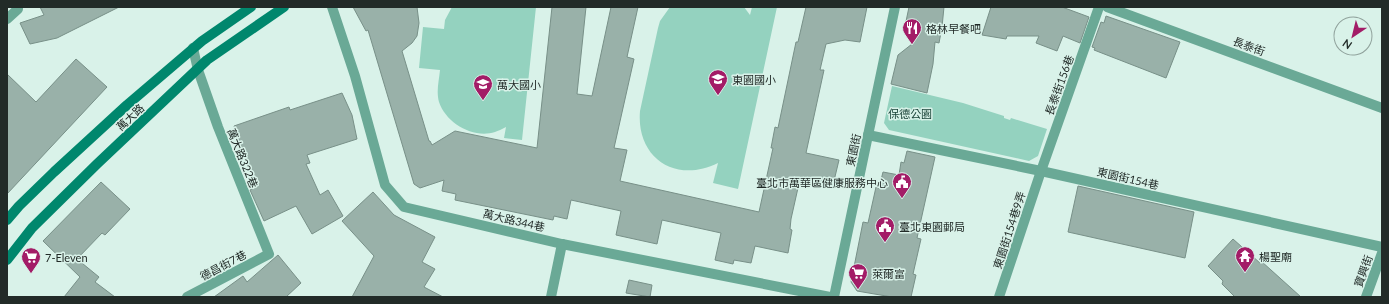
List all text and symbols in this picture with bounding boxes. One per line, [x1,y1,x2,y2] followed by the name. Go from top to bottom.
[1333,16,1373,56] north arrow
[901,17,923,45] restaurant icon: 格林早餐吧
[926,22,981,35] place label: 格林早餐吧
[1231,34,1267,58] street label: 長泰街
[1340,37,1354,52] text: N
[1042,53,1076,117] street label: 長泰街156巷
[707,68,729,96] school or university icon: 東園國小
[472,73,494,101] school or university icon: 萬大國小
[732,73,776,86] place label: 東園國小
[497,78,541,91] place label: 萬大國小
[113,101,147,133] street label: 萬大路
[888,107,932,120] park label: 保德公園
[225,126,261,190] street label: 萬大路322巷
[843,133,863,167] street label: 東園街
[1096,165,1160,191] street label: 東園街154巷
[891,171,913,199] public building icon: 臺北市萬華區健康服務中心
[756,176,888,189] place label: 臺北市萬華區健康服務中心
[990,190,1028,270] street label: 東園街154巷9弄
[482,207,546,233] street label: 萬大路344巷
[874,215,896,243] public building icon: 臺北東園郵局
[899,220,965,233] place label: 臺北東園郵局
[1234,245,1256,273] temple icon: 楊聖廟
[20,246,42,274] supermarket icon: 7-Eleven
[198,247,248,283] street label: 德昌街7巷
[1259,250,1292,263] place label: 楊聖廟
[45,251,88,264] place label: 7-Eleven
[1351,253,1375,289] street label: 寶興街
[847,262,869,290] supermarket icon: 萊爾富
[872,267,905,280] place label: 萊爾富

